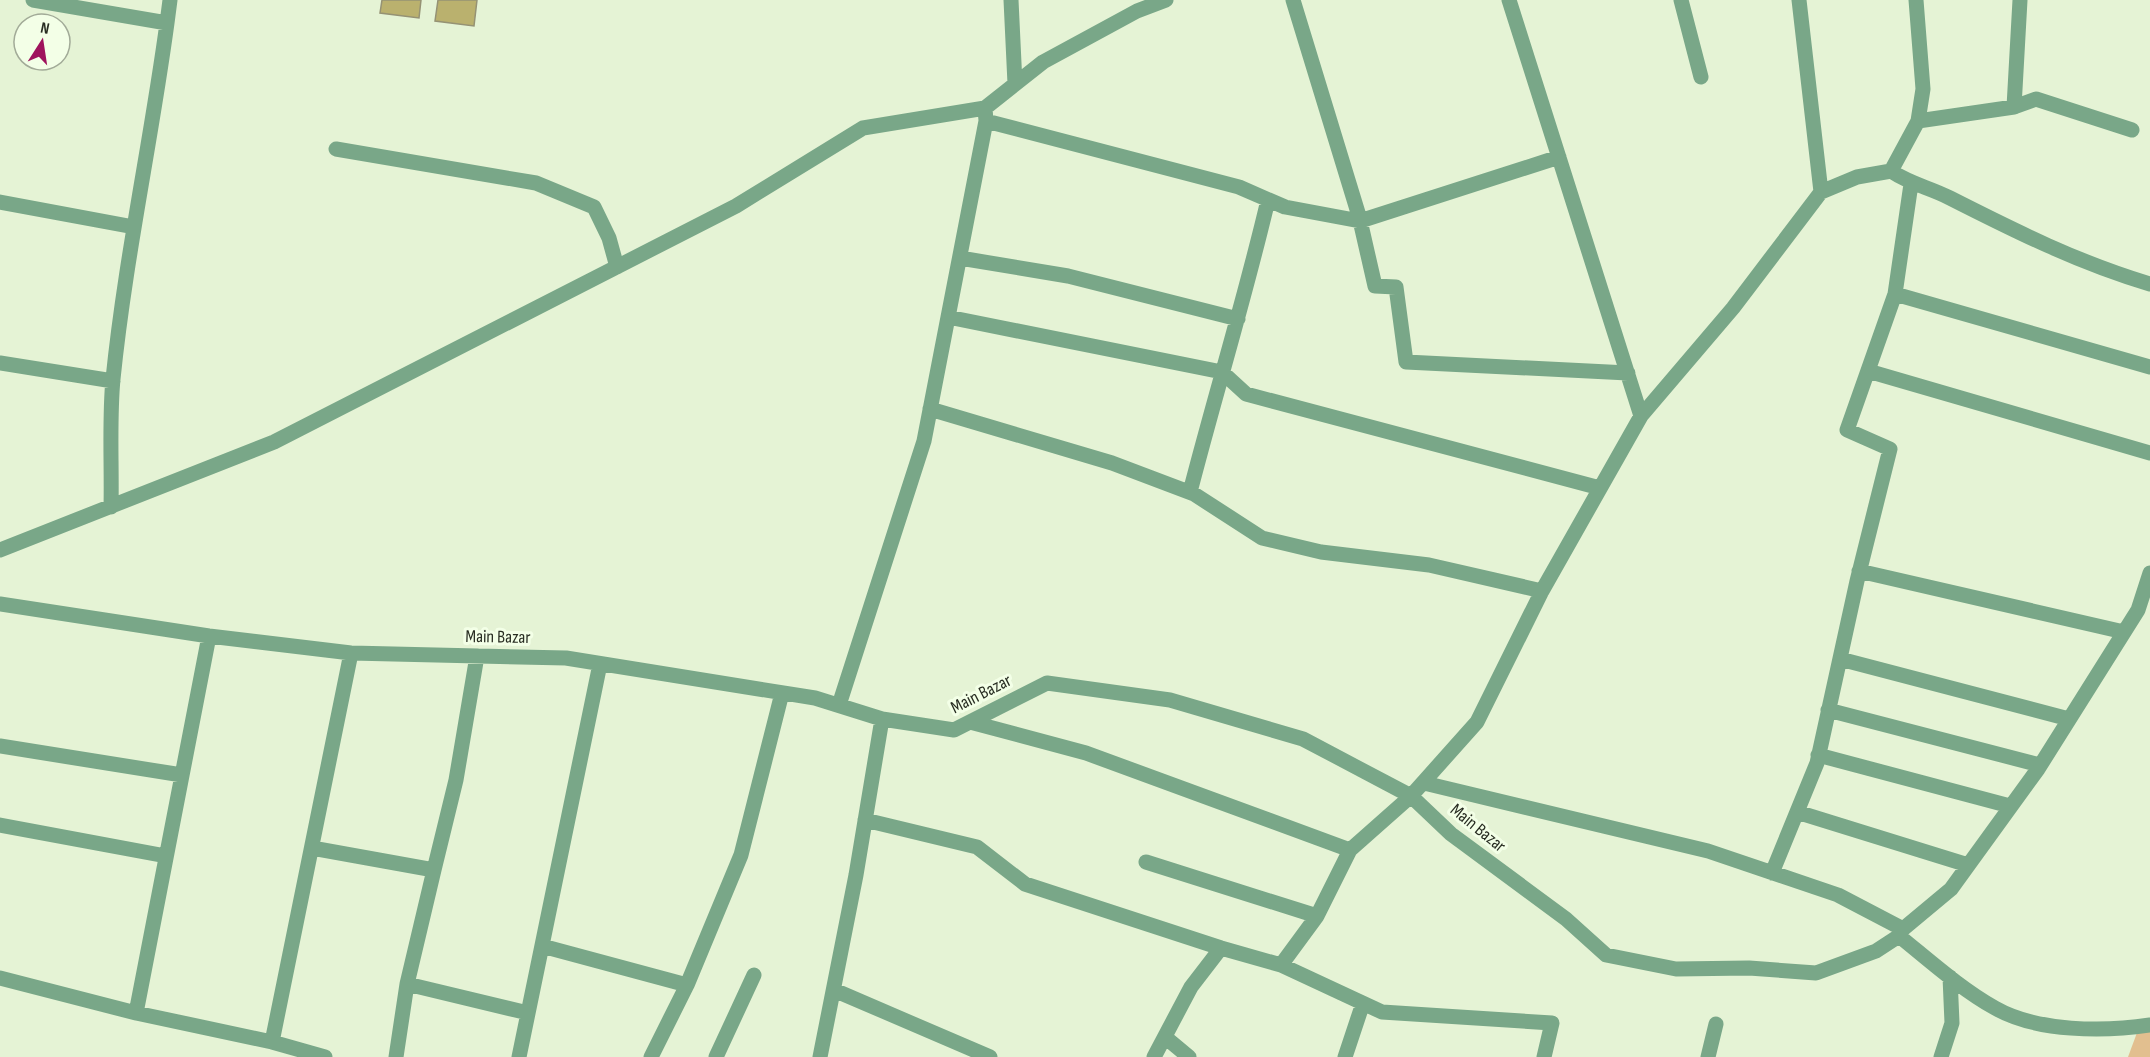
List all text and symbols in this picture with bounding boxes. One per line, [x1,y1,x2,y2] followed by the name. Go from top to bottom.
[12,12,72,72] north arrow
[39,19,51,39] text: N
[465,626,531,648] street label: Main Bazar
[947,670,1015,718] street label: Main Bazar
[1446,799,1510,857] street label: Main Bazar

